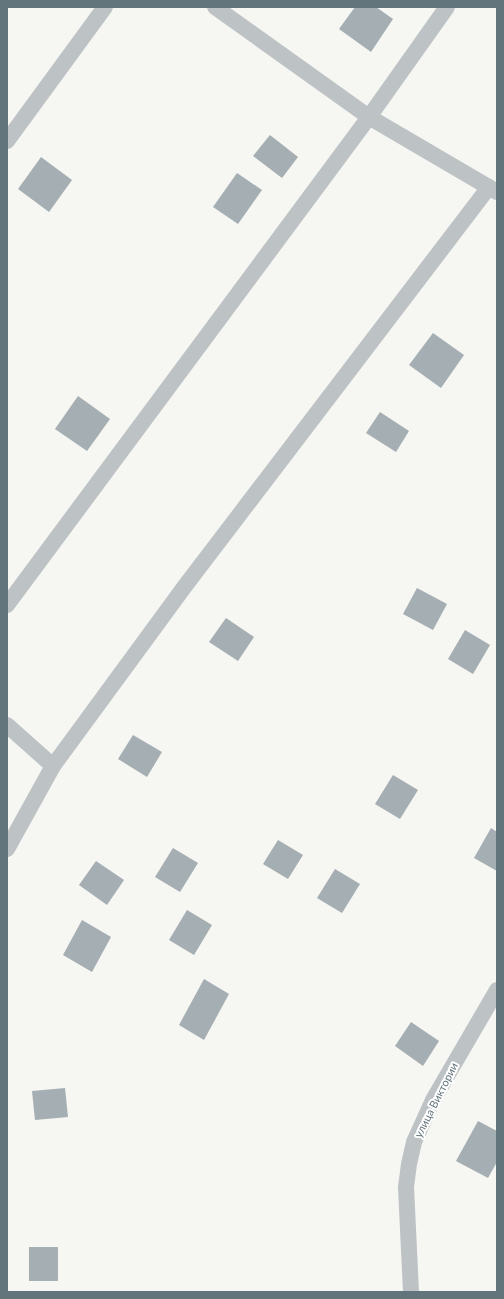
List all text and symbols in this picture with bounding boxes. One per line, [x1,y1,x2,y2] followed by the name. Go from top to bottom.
[411,1060,460,1139] street label: улица Виктории

